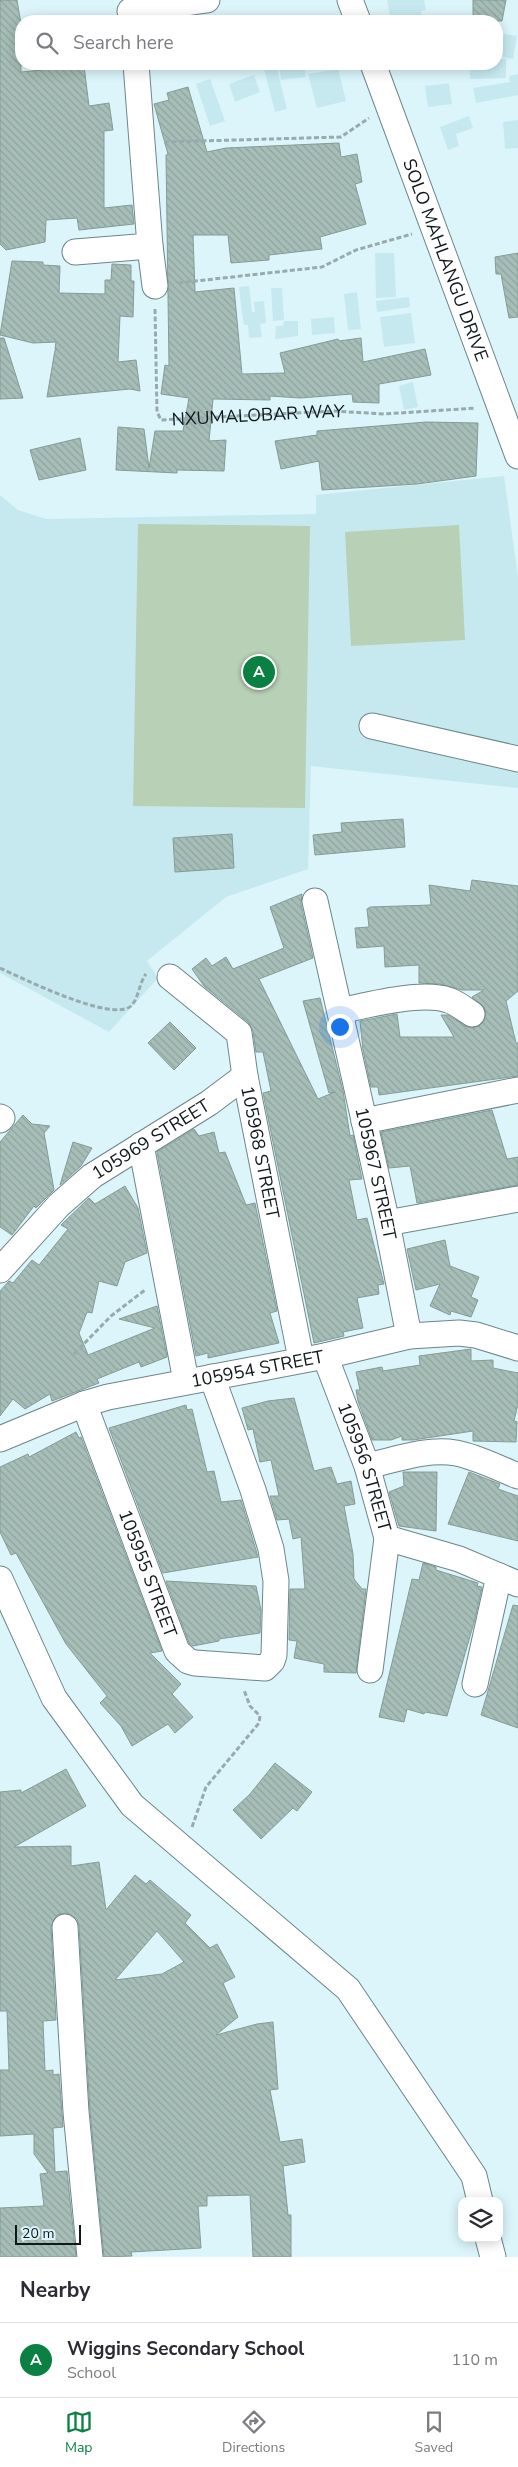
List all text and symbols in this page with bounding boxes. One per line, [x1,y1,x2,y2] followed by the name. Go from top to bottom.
[15,15,503,70] search box
[33,29,61,57] icon: search
[73,30,174,56] text: Search here
[397,155,494,365] street label: SOLO MAHLANGU DRIVE
[171,399,345,431] street label: NXUMALOBAR WAY
[243,653,275,691] pin: A
[327,1014,353,1040] your location
[235,1084,285,1221] street label: 105968 STREET
[87,1093,214,1185] street label: 105969 STREET
[349,1105,402,1242] street label: 105967 STREET
[189,1344,326,1393] street label: 105954 STREET
[332,1399,397,1535] street label: 105956 STREET
[113,1506,183,1641] street label: 105955 STREET
[458,2197,503,2242] map controls
[458,2197,503,2242] button: layers
[15,2222,81,2245] scale bar
[22,2224,54,2243] text: 20 m
[20,2276,90,2304] text: Nearby
[67,2336,304,2362] text: Wiggins Secondary School
[30,2349,42,2371] text: A
[451,2349,498,2371] text: 110 m
[67,2362,116,2384] text: School
[65,2408,93,2457] tab: Map
[222,2408,285,2457] tab: Directions
[415,2408,453,2457] tab: Saved

